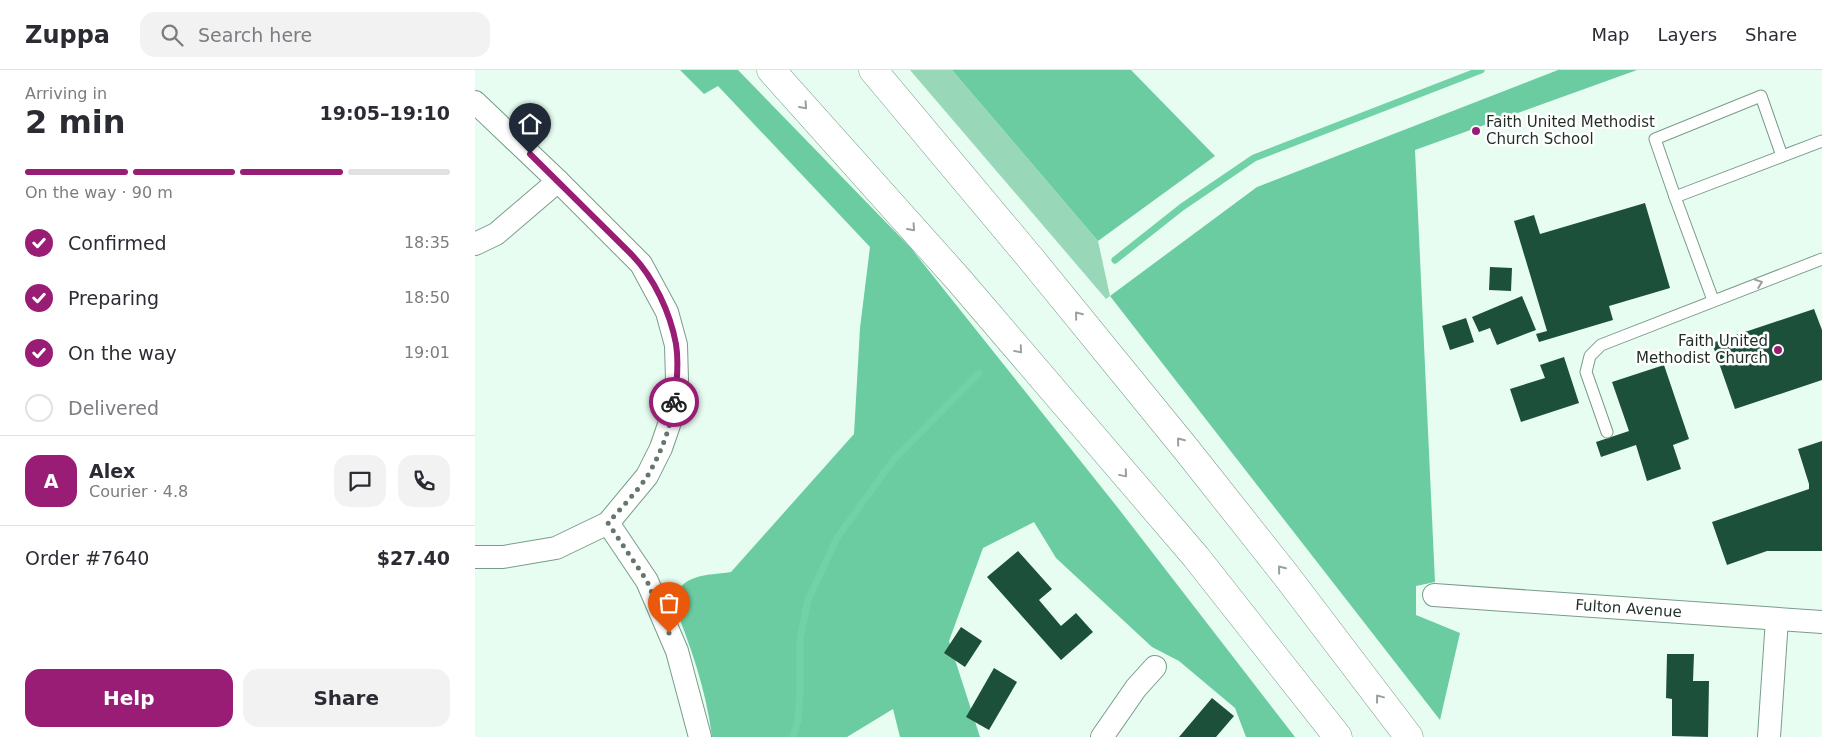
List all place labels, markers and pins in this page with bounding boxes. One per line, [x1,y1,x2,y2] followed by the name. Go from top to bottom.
[509,103,551,154] pin
[1486,113,1655,148] place label: Faith United Methodist Church School
[1470,125,1482,137] marker: Faith United Methodist Church School
[1636,332,1768,367] place label: Faith United Methodist Church
[1772,344,1784,356] marker: Faith United Methodist Church
[648,582,690,633] pin

